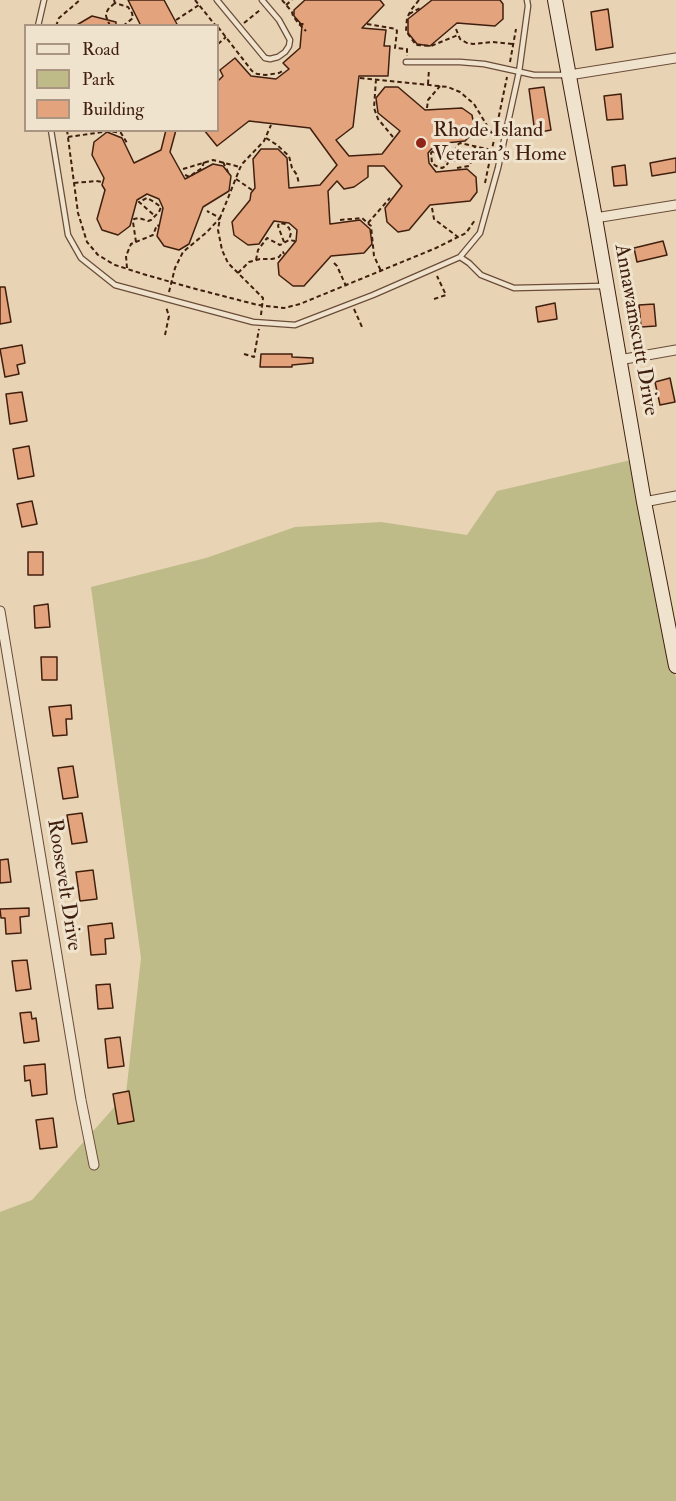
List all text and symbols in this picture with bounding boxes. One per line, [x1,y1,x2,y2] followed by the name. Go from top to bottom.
[24,24,219,132] legend
[82,38,120,61] text: Road
[82,68,115,91] text: Park
[82,98,144,121] text: Building
[433,118,566,168] place label: Rhode Island Veteran's Home
[414,136,428,150] marker: Rhode Island Veteran's Home
[608,242,662,418] street label: Annawamscutt Drive
[40,817,86,953] street label: Roosevelt Drive

